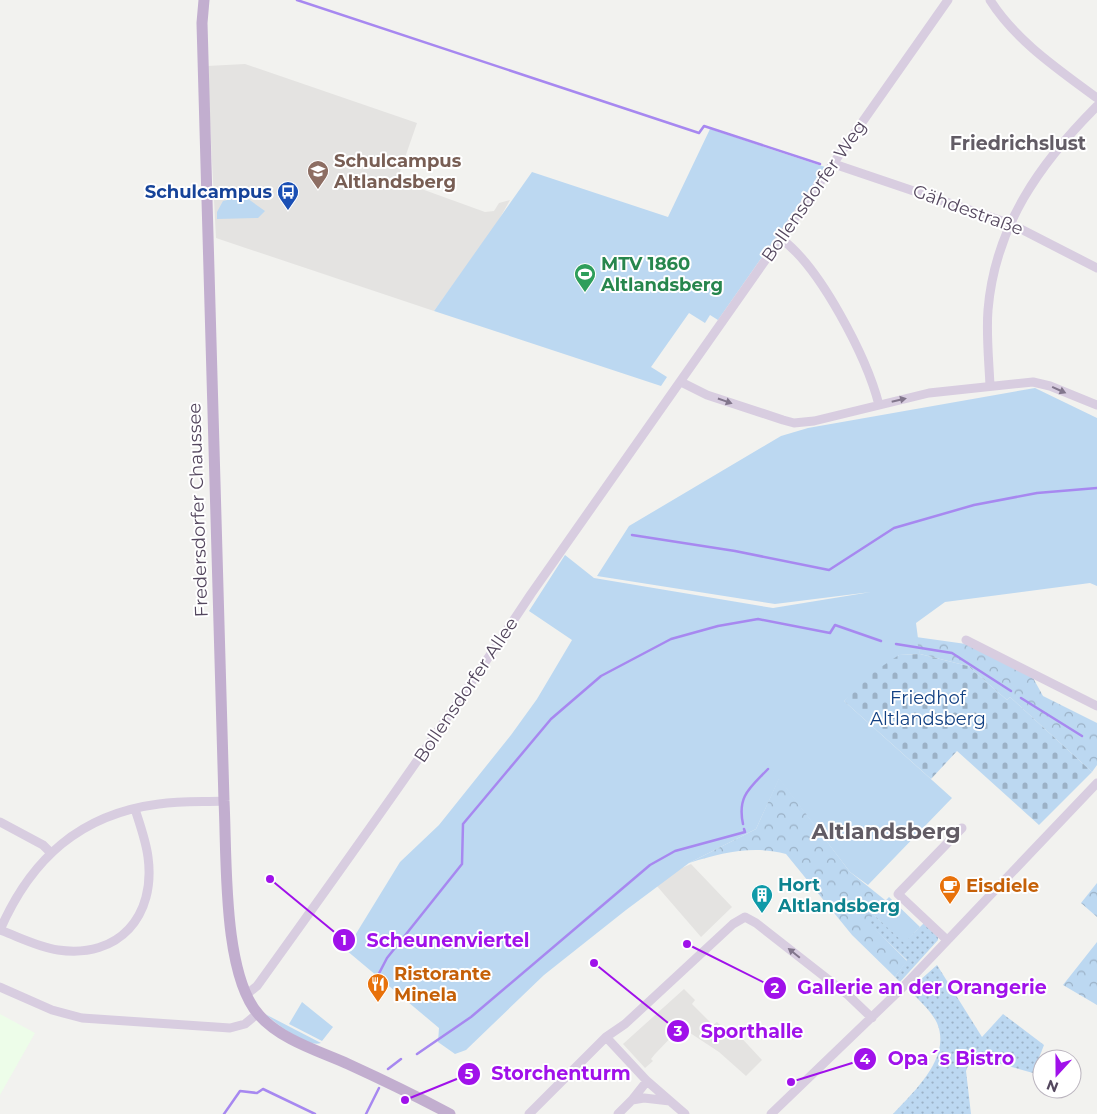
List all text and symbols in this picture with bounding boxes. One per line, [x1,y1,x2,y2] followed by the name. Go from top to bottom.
[757,116,871,266] street label: Bollensdorfer Weg
[950,132,1086,155] district label: Friedrichslust
[333,150,462,193] place label: Schulcampus Altlandsberg
[306,159,330,190] school or university icon: Schulcampus Altlandsberg
[276,180,300,211] bus stop icon: Schulcampus
[910,180,1026,240] street label: Gähdestraße
[145,181,272,203] place label: Schulcampus
[600,253,723,296] place label: MTV 1860 Altlandsberg
[573,262,597,293] sports icon: MTV 1860 Altlandsberg
[1052,387,1066,395] one-way arrow
[892,396,907,404] one-way arrow
[718,398,733,405] one-way arrow
[183,402,213,618] street label: Fredersdorfer Chaussee
[409,613,523,767] street label: Bollensdorfer Allee
[870,687,986,730] park label: Friedhof Altlandsberg
[810,818,961,845] district label: Altlandsberg
[777,874,900,917] place label: Hort Altlandsberg
[938,874,962,905] cafe icon: Eisdiele
[966,875,1039,897] place label: Eisdiele
[750,883,774,914] building icon: Hort Altlandsberg
[331,923,539,957] callout: Scheunenviertel
[367,929,529,952] text: Scheunenviertel
[341,930,347,949] text: 1
[788,948,801,959] one-way arrow
[394,963,491,1006] place label: Ristorante Minela
[762,971,1057,1005] callout: Gallerie an der Orangerie
[366,972,390,1003] restaurant icon: Ristorante Minela
[797,976,1047,999] text: Gallerie an der Orangerie
[771,978,780,997] text: 2
[666,1014,813,1048] callout: Sporthalle
[701,1020,803,1043] text: Sporthalle
[673,1021,683,1040] text: 3
[852,1042,1024,1076] callout: Opa´s Bistro
[888,1047,1014,1070] text: Opa´s Bistro
[860,1049,871,1068] text: 4
[1032,1049,1082,1099] north arrow
[456,1057,641,1091] callout: Storchenturm
[491,1062,631,1085] text: Storchenturm
[465,1064,474,1083] text: 5
[1044,1076,1061,1097] text: N

